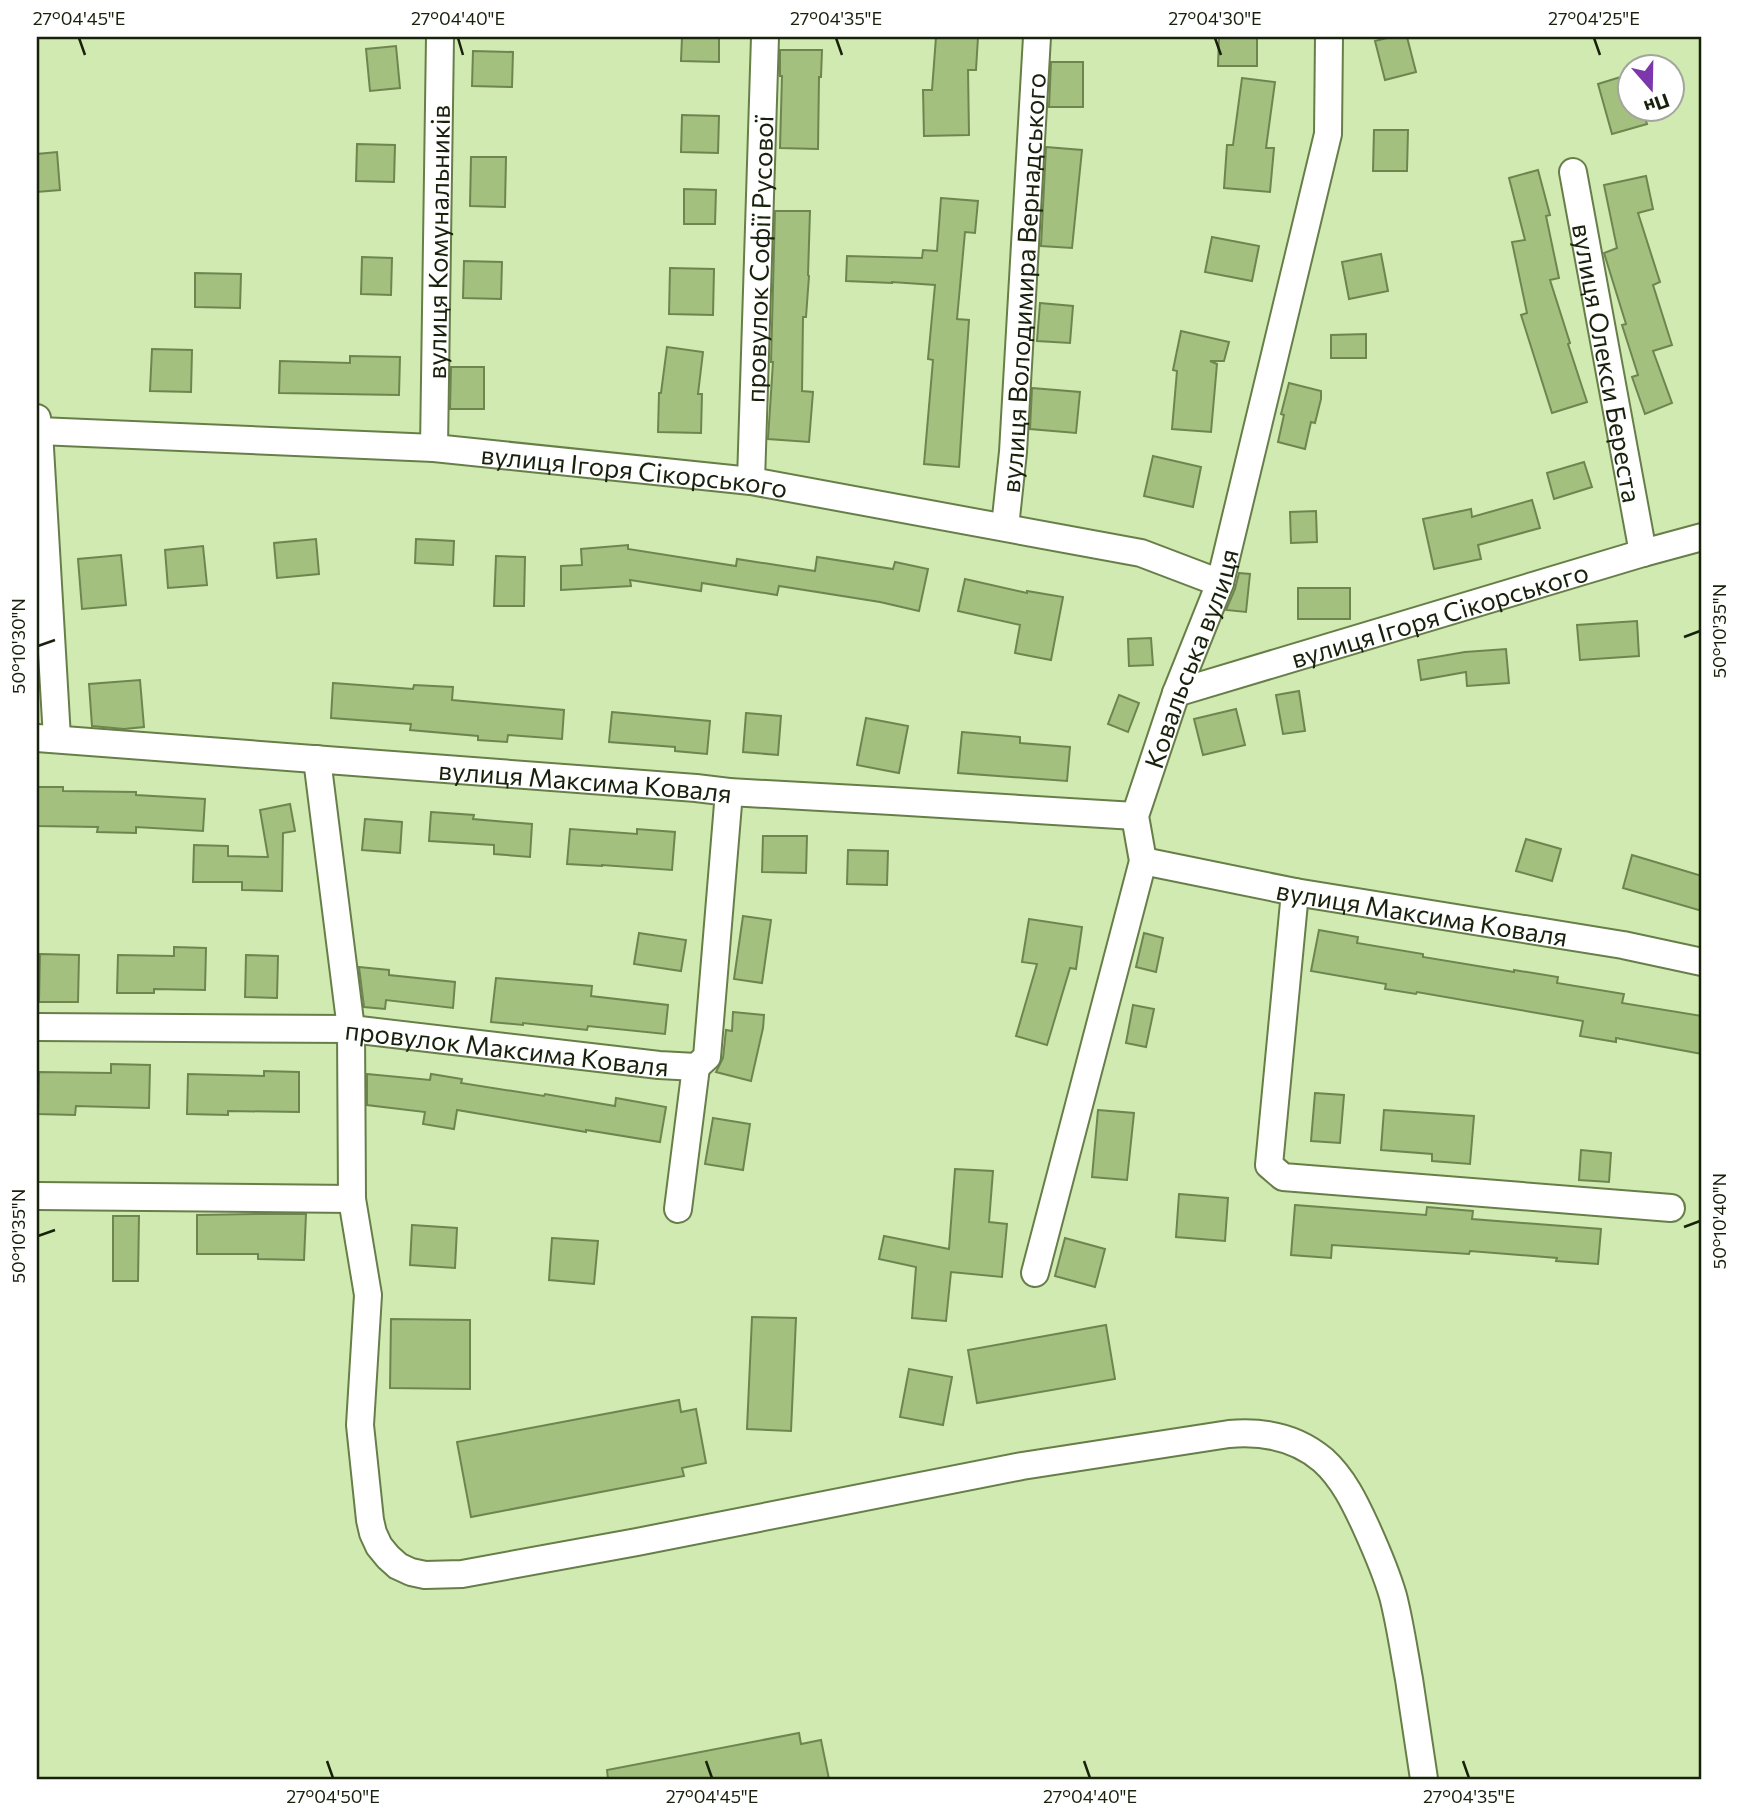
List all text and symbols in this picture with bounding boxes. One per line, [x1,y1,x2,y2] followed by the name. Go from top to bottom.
[33,7,125,29] text: 27°04'45"E
[411,7,505,29] text: 27°04'40"E
[790,7,882,29] text: 27°04'35"E
[1168,7,1262,29] text: 27°04'30"E
[1548,7,1640,29] text: 27°04'25"E
[1616,52,1686,122] north arrow
[993,72,1050,494] street label: вулиця Володимира Вернадського
[1641,89,1673,120] text: Пн
[420,104,455,380] street label: вулиця Комунальників
[738,115,778,403] street label: провулок Софії Русової
[1567,221,1649,505] street label: вулиця Олекси Береста
[480,437,790,503] street label: вулиця Ігоря Сікорського
[1137,545,1243,772] street label: Ковальська вулиця
[1287,555,1592,673] street label: вулиця Ігоря Сікорського
[1708,584,1730,678] text: 50°10'35"N
[7,598,29,694] text: 50°10'30"N
[438,753,734,808] street label: вулиця Максима Коваля
[1274,873,1570,951] street label: вулиця Максима Коваля
[343,1013,670,1081] street label: провулок Максима Коваля
[1708,1173,1730,1269] text: 50°10'40"N
[7,1189,29,1283] text: 50°10'35"N
[286,1785,380,1807] text: 27°04'50"E
[666,1785,758,1807] text: 27°04'45"E
[1043,1785,1137,1807] text: 27°04'40"E
[1423,1785,1515,1807] text: 27°04'35"E

